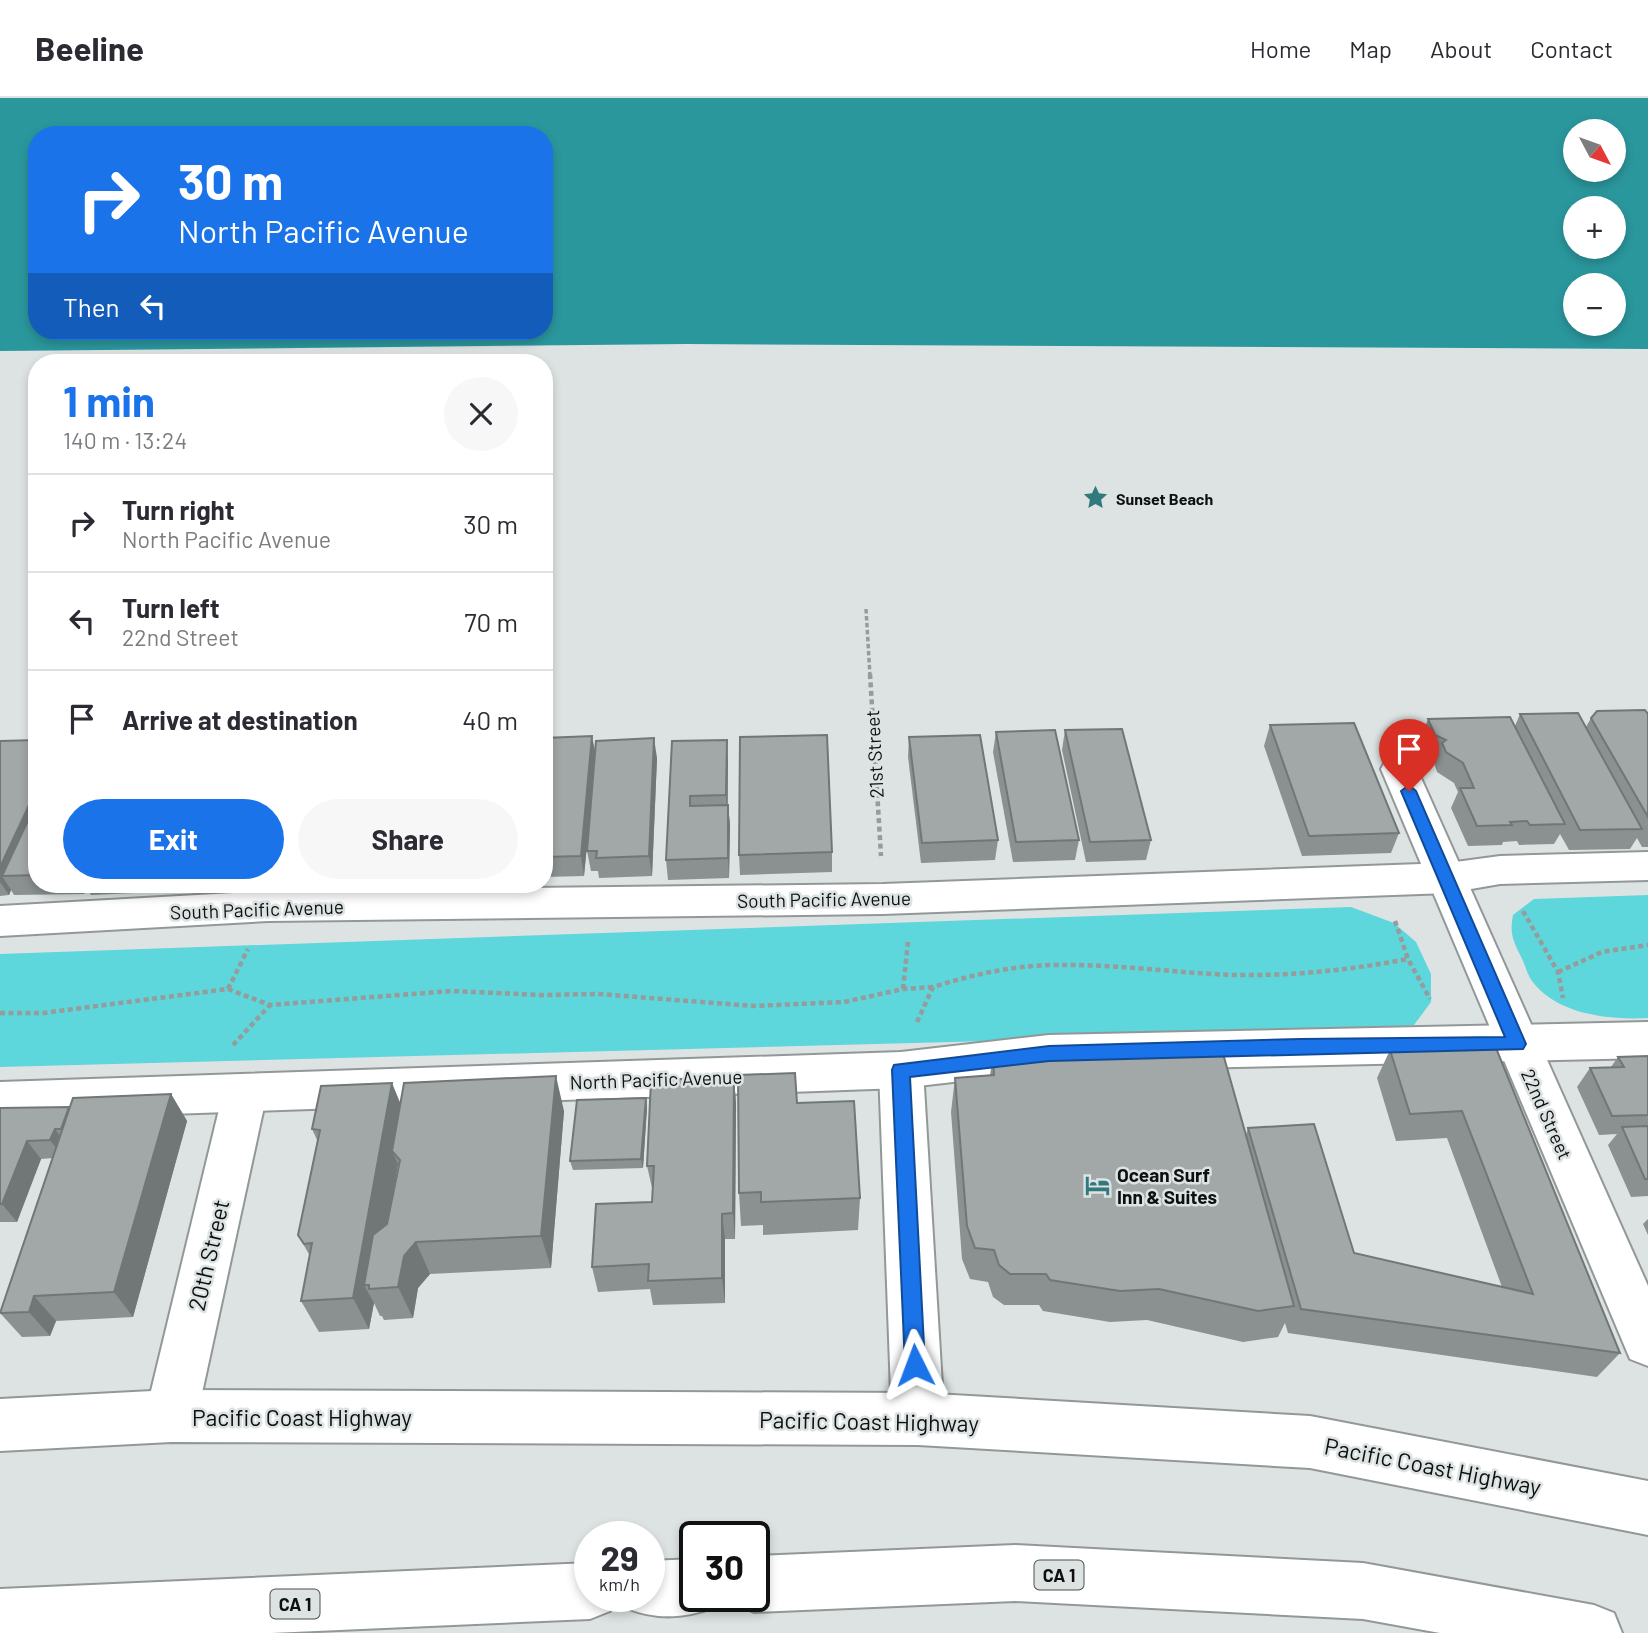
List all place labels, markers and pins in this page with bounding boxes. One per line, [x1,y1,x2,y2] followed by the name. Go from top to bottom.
[1082,484,1110,512] place icon: Sunset Beach
[1116,489,1213,508] place label: Sunset Beach
[1379,719,1439,791] pin
[1117,1163,1217,1208] place label: Ocean Surf Inn & Suites
[1083,1171,1111,1199] hotel icon: Ocean Surf Inn & Suites

